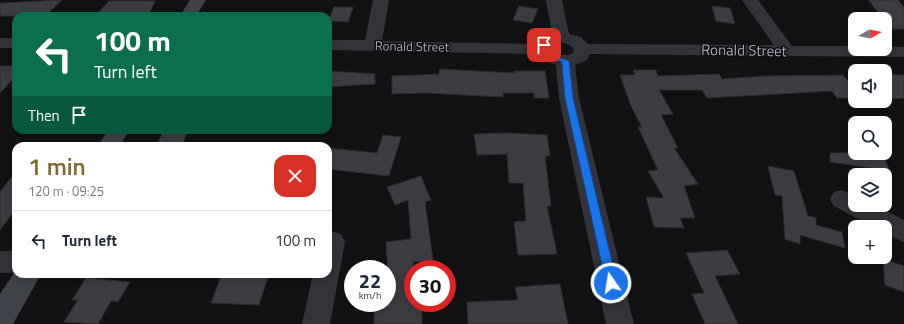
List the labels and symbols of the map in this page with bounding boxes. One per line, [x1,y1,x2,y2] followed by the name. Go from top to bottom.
[848,12,892,56] north arrow
[527,28,561,62] pin
[375,35,450,57] street label: Ronald Street
[701,38,788,62] street label: Ronald Street
[404,260,456,312] speed limit sign: 30
[590,262,632,304] position arrow

